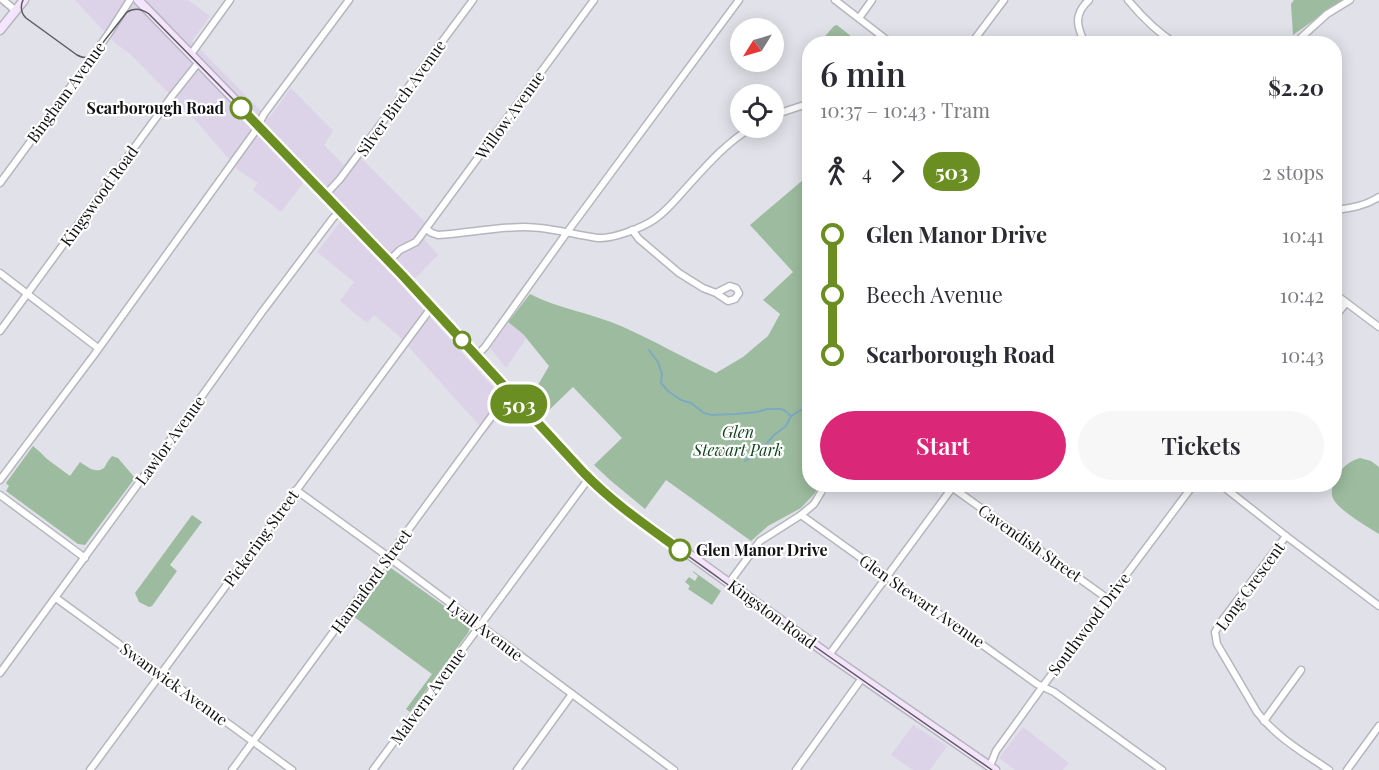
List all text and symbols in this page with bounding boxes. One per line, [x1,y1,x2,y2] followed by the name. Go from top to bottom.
[730,18,784,72] north arrow
[730,18,784,138] map controls
[351,35,450,160] street label: Silver Birch Avenue
[22,37,109,147] street label: Bingham Avenue
[820,51,906,95] text: 6 min
[470,66,549,164] street label: Willow Avenue
[1268,72,1324,102] text: $2.20
[730,84,784,138] button: locate
[820,96,990,123] text: 10:37 – 10:43 · Tram
[87,97,224,118] place label: Scarborough Road
[230,97,252,119] marker: Scarborough Road
[55,141,142,250] street label: Kingswood Road
[820,155,853,188] icon: walk
[881,155,914,188] icon: forward
[935,157,968,185] text: 503
[862,158,872,185] text: 4
[1262,158,1324,185] text: 2 stops
[866,219,1047,249] text: Glen Manor Drive
[1282,221,1324,248] text: 10:41
[866,279,1003,309] text: Beech Avenue
[1280,281,1324,308] text: 10:42
[453,331,471,349] unlabelled marker
[866,339,1055,369] text: Scarborough Road
[1281,341,1324,368] text: 10:43
[484,384,554,424] line badge: 503
[502,390,536,418] text: 503
[130,391,209,489] street label: Lawlor Avenue
[820,411,1066,480] button: Start
[1078,411,1324,480] button: Tickets
[692,421,783,460] park label: Glen Stewart Park
[218,485,303,590] street label: Pickering Street
[974,499,1086,586] street label: Cavendish Street
[326,524,416,637] street label: Hannaford Street
[1210,537,1289,634] street label: Long Crescent
[669,539,691,561] marker: Glen Manor Drive
[696,539,828,560] place label: Glen Manor Drive
[855,549,989,652] street label: Glen Stewart Avenue
[1043,568,1134,679] street label: Southwood Drive
[724,574,821,653] street label: Kingston Road
[443,594,527,665] street label: Lyall Avenue
[116,638,232,730] street label: Swanwick Avenue
[385,643,470,748] street label: Malvern Avenue

